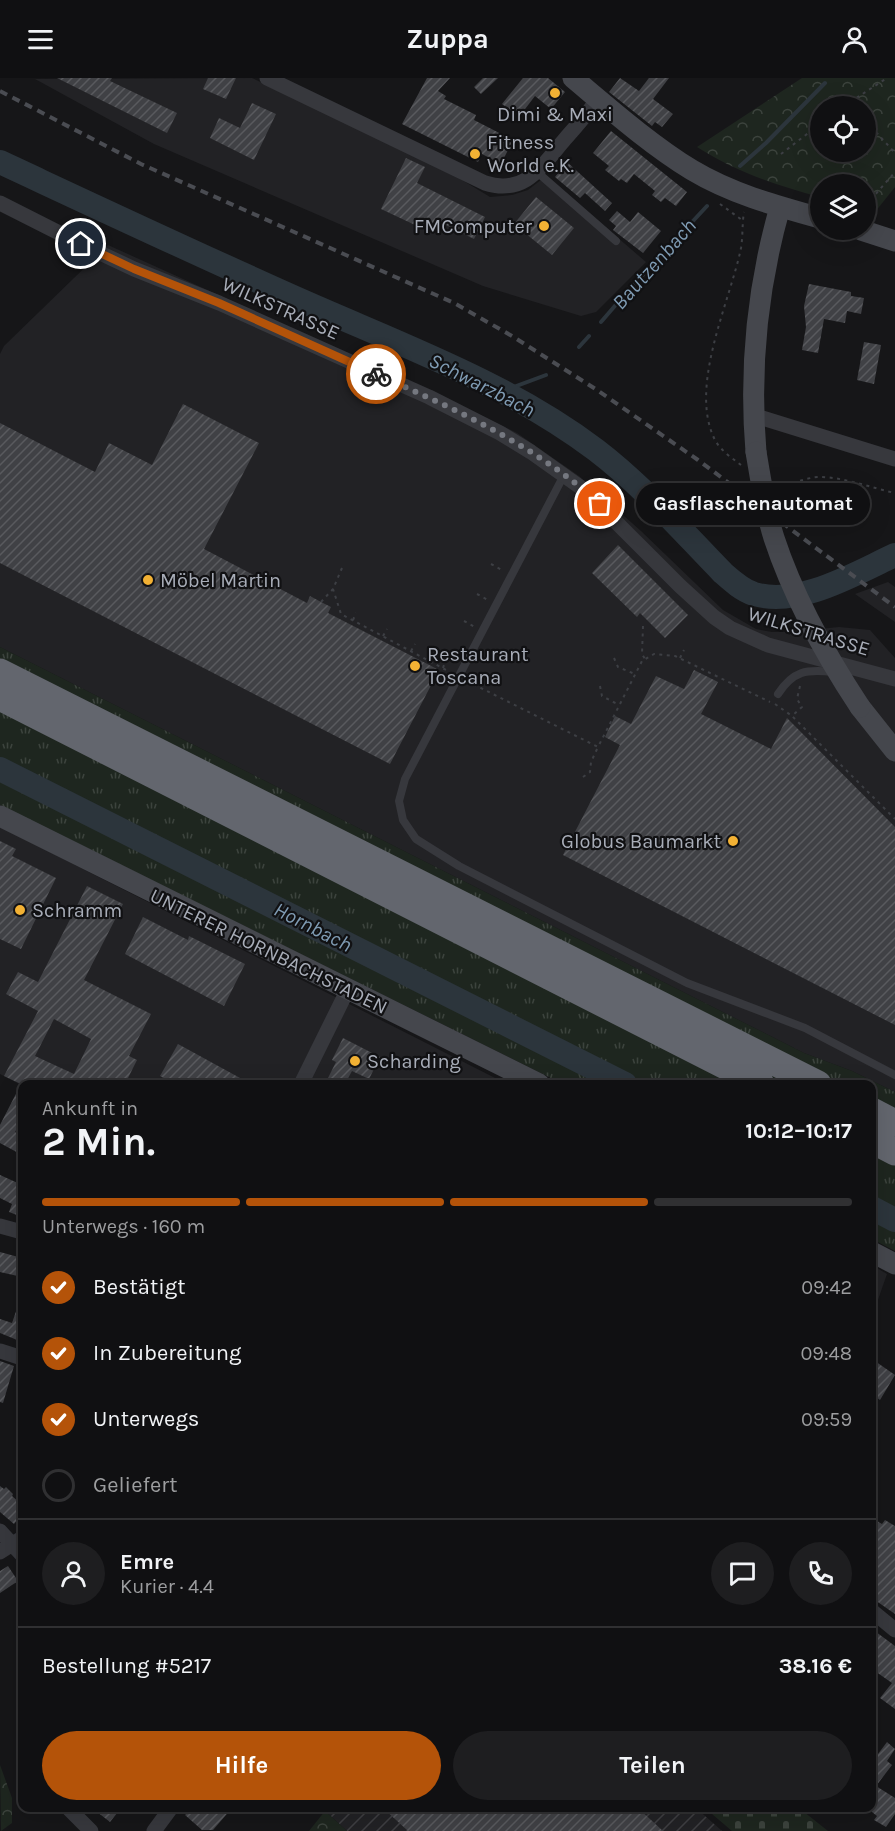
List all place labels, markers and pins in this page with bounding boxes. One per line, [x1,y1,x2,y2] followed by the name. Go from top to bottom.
[548,86,562,100] marker: Dimi & Maxi
[497,103,613,126] place label: Dimi & Maxi
[487,131,574,177] place label: Fitness World e.K.
[468,147,482,161] marker: Fitness World e.K.
[414,215,533,238] place label: FMComputer
[55,218,106,269] pin
[537,219,551,233] marker: FMComputer
[574,478,625,529] pin
[636,483,870,525] callout: Gasflaschenautomat
[160,569,281,592] place label: Möbel Martin
[141,573,155,587] marker: Möbel Martin
[427,643,529,689] place label: Restaurant Toscana
[408,659,422,673] marker: Restaurant Toscana
[561,830,721,853] place label: Globus Baumarkt
[726,834,740,848] marker: Globus Baumarkt
[32,899,122,922] place label: Schramm
[13,903,27,917] marker: Schramm
[367,1050,461,1073] place label: Scharding
[348,1054,362,1068] marker: Scharding

